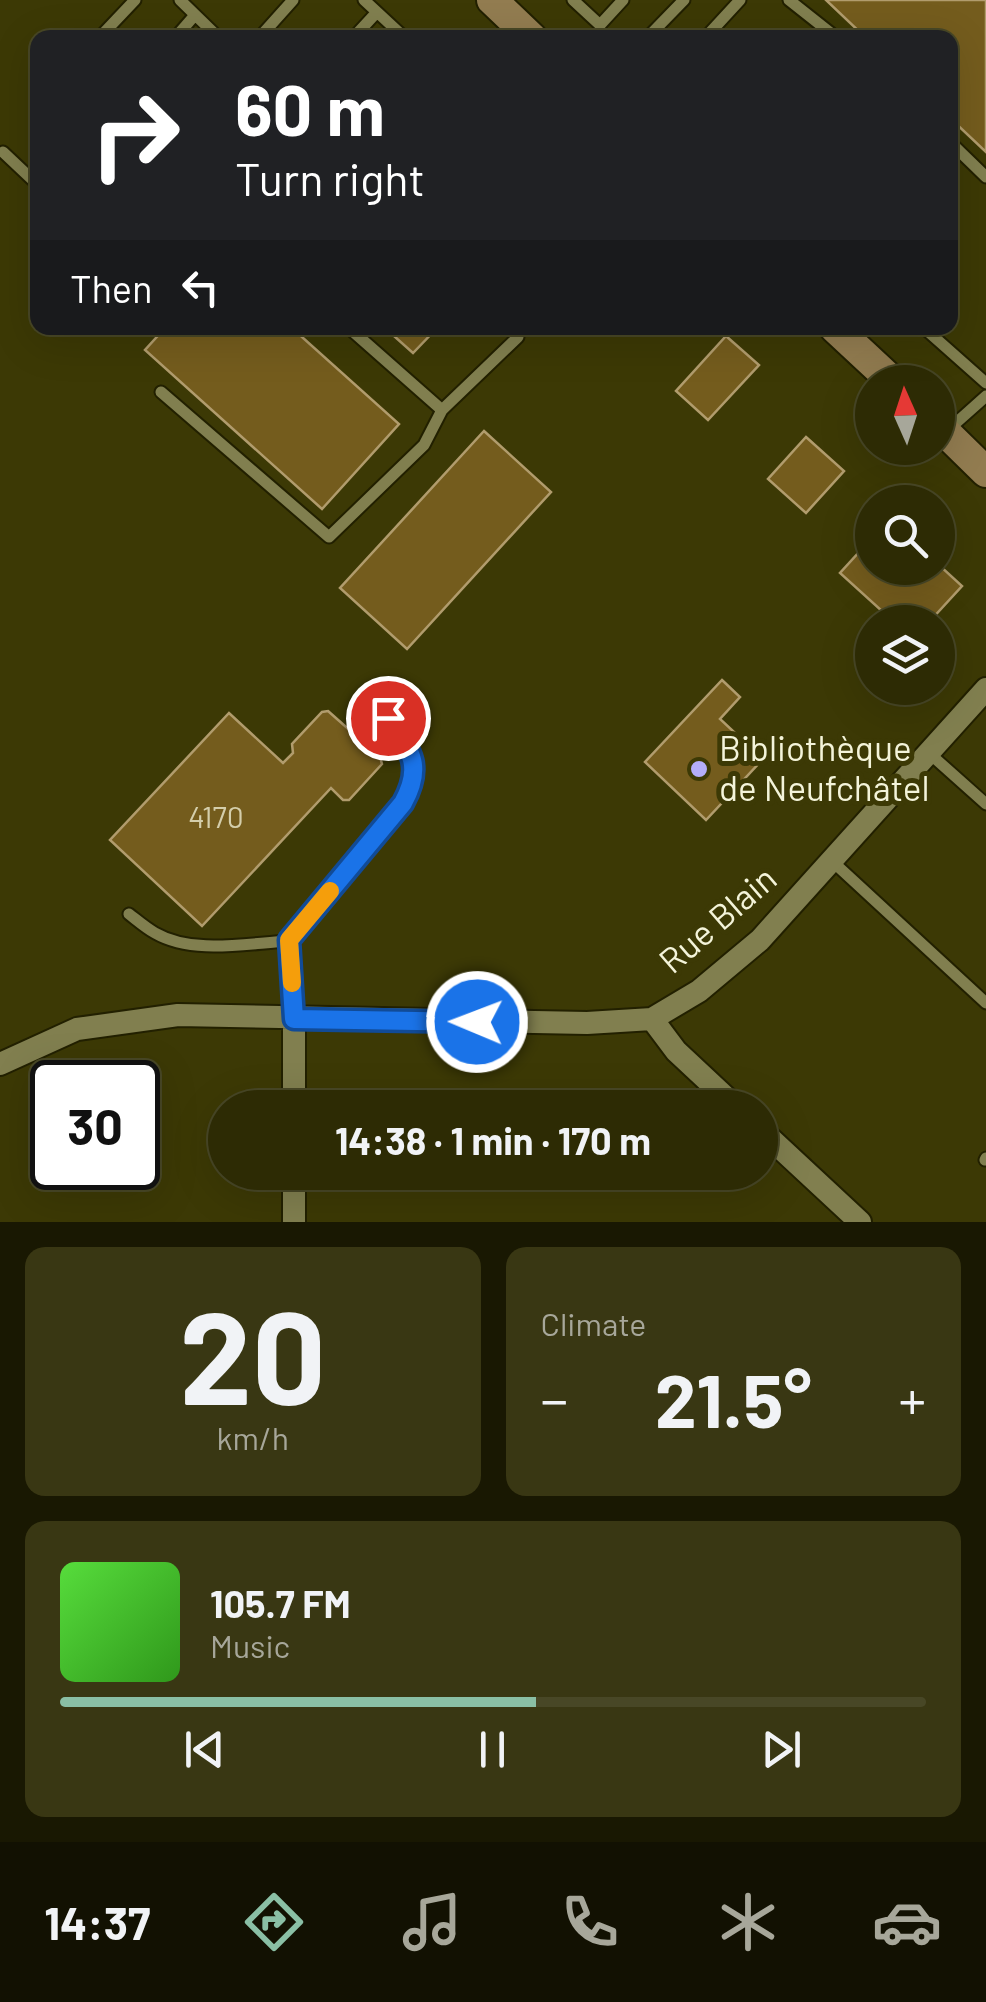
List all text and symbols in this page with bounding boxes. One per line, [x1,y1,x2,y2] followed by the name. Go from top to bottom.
[235,66,385,150] text: 60 m
[70,70,200,200] icon: right
[235,151,425,205] text: Turn right
[173,260,228,315] icon: left
[70,265,153,311] text: Then
[855,365,955,465] north arrow
[855,365,955,705] map controls
[855,485,955,585] button: search
[855,605,955,705] button: layers
[346,676,431,761] pin
[361,691,416,746] icon: arrive
[719,726,930,808] place label: Bibliothèque de Neufchâtel
[688,758,710,780] marker: Bibliothèque de Neufchâtel
[188,798,244,834] house number: 4170
[650,856,784,981] street label: Rue Blain
[425,970,529,1074] position arrow
[30,1060,160,1190] speed limit sign: 30
[335,1117,651,1163] text: 14:38 · 1 min · 170 m
[179,1275,326,1431] text: 20
[541,1304,646,1342] text: Climate
[655,1353,812,1443] text: 21.5°
[541,1365,568,1431] text: −
[898,1365,926,1431] text: +
[217,1418,289,1456] text: km/h
[210,1580,351,1626] text: 105.7 FM
[210,1626,290,1664] text: Music
[177,1722,232,1777] icon: previous
[465,1722,520,1777] icon: pause
[754,1722,809,1777] icon: next
[239,1887,309,1957] icon: directions
[397,1887,467,1957] icon: music
[555,1887,625,1957] icon: phone
[713,1887,783,1957] icon: climate
[872,1887,942,1957] icon: car
[44,1895,150,1949] text: 14:37

